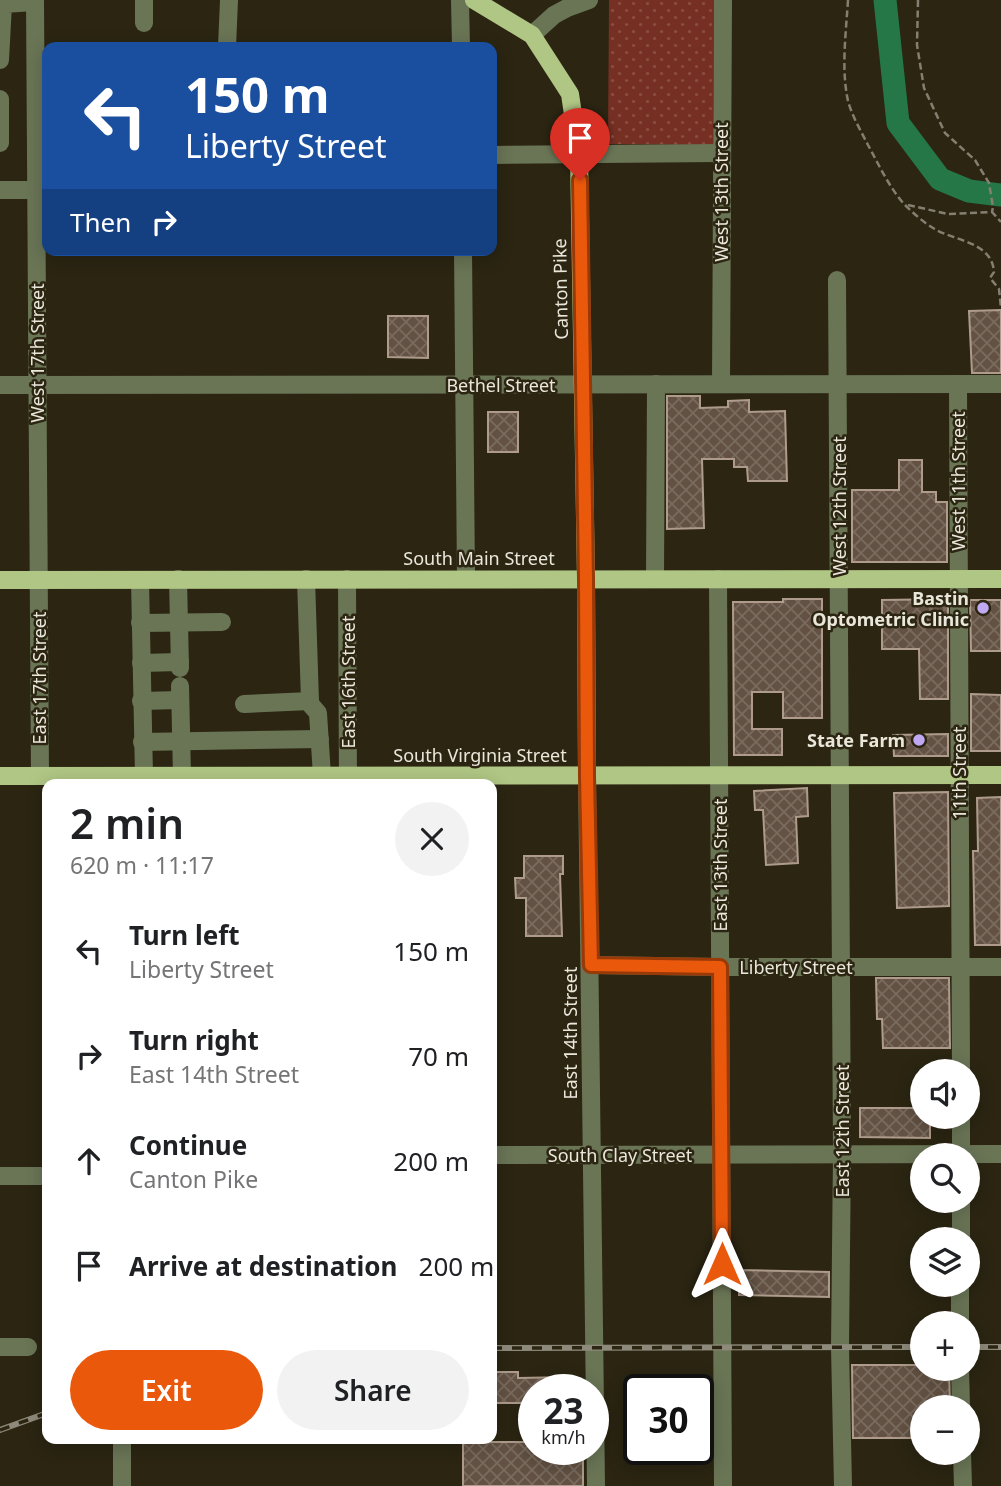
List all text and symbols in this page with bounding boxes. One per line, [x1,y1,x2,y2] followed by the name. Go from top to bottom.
[185,61,330,127] text: 150 m
[70,70,161,161] icon: left
[550,108,610,180] pin
[561,119,599,157] icon: arrive
[709,122,733,262] street label: West 13th Street
[185,124,387,167] text: Liberty Street
[145,203,183,241] icon: right
[70,204,131,240] text: Then
[547,238,573,340] street label: Canton Pike
[25,283,49,423] street label: West 17th Street
[446,373,556,397] street label: Bethel Street
[946,411,970,551] street label: West 11th Street
[827,436,851,576] street label: West 12th Street
[403,546,555,570] street label: South Main Street
[812,586,969,631] place label: Bastin Optometric Clinic
[975,600,991,616] marker: Bastin Optometric Clinic
[27,611,51,745] street label: East 17th Street
[336,615,360,749] street label: East 16th Street
[947,726,971,820] street label: 11th Street
[807,728,905,752] place label: State Farm
[911,732,927,748] marker: State Farm
[393,743,567,767] street label: South Virginia Street
[70,794,184,851] text: 2 min
[708,798,732,932] street label: East 13th Street
[395,802,469,876] button: close
[70,849,214,881] text: 620 m · 11:17
[129,917,240,953] text: Turn left
[70,932,108,970] icon: left
[393,933,469,969] text: 150 m
[129,953,274,985] text: Liberty Street
[739,955,853,979] street label: Liberty Street
[558,966,582,1100] street label: East 14th Street
[129,1022,259,1058] text: Turn right
[70,1037,108,1075] icon: right
[408,1038,469,1074] text: 70 m
[129,1058,299,1090] text: East 14th Street
[910,1059,980,1465] map controls
[910,1059,980,1129] button: sound
[830,1064,854,1198] street label: East 12th Street
[129,1127,247,1163] text: Continue
[70,1142,108,1180] icon: ahead
[393,1143,469,1179] text: 200 m
[548,1143,693,1167] street label: South Clay Street
[910,1143,980,1213] button: search
[129,1163,258,1195] text: Canton Pike
[685,1227,759,1301] position arrow
[910,1227,980,1297] button: layers
[70,1247,108,1285] icon: arrive
[129,1248,398,1284] text: Arrive at destination
[419,1248,494,1284] text: 200 m
[910,1311,980,1381] button: +
[70,1350,263,1430] button: Exit
[277,1350,469,1430] button: Share
[623,1374,714,1465] speed limit sign: 30
[543,1387,584,1434] text: 23
[910,1395,980,1465] button: −
[541,1425,586,1449] text: km/h

